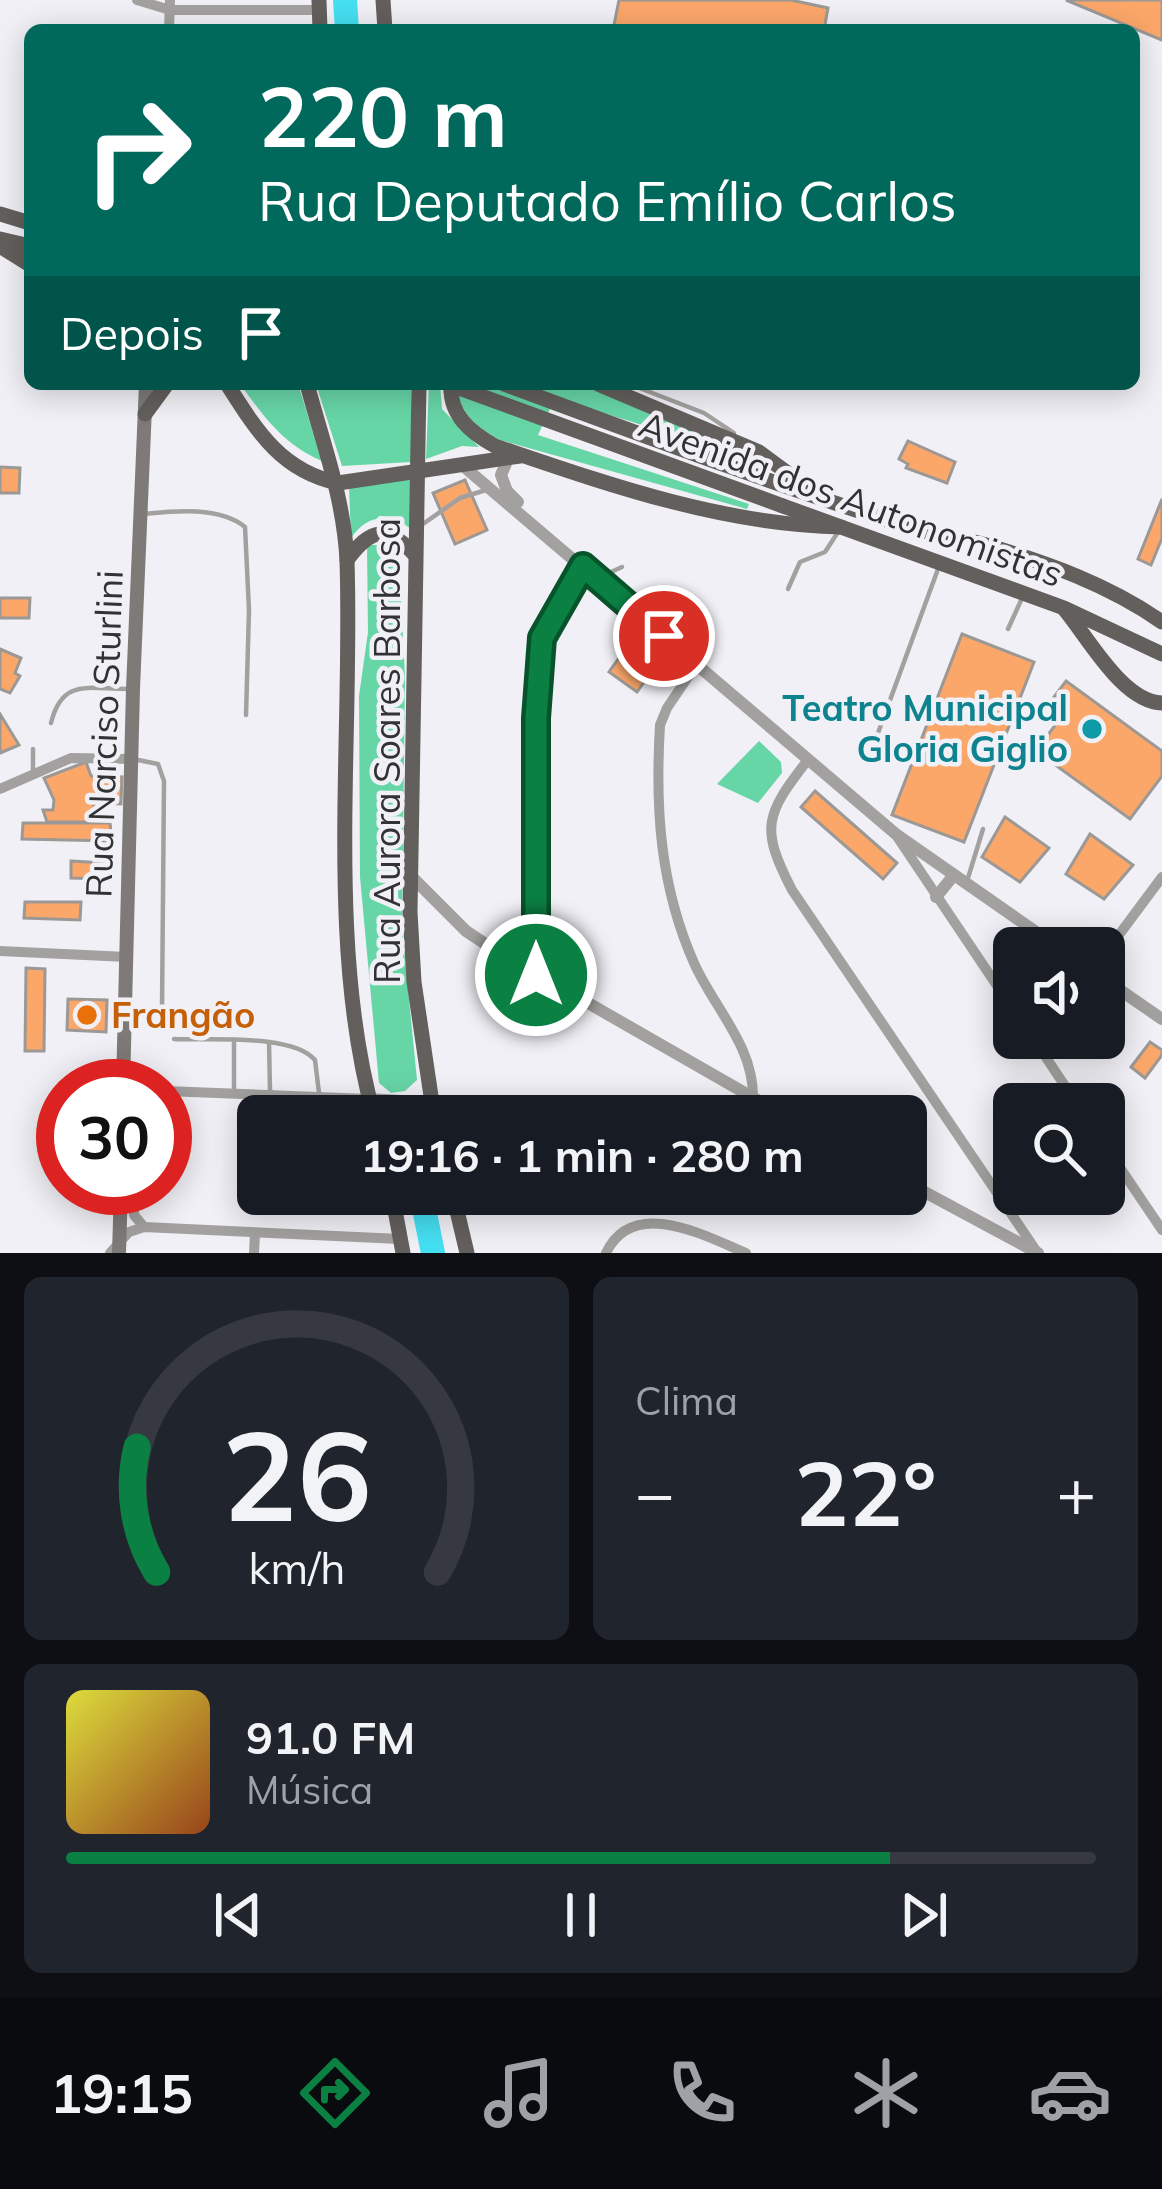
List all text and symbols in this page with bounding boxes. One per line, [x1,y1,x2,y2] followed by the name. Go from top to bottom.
[258,63,508,168] text: 220 m
[60,72,216,228] icon: right
[258,167,957,235] text: Rua Deputado Emílio Carlos
[228,300,294,366] icon: arrive
[60,305,204,361] text: Depois
[633,401,1069,596] street label: Avenida dos Autonomistas
[364,518,409,984] street label: Rua Aurora Soares Barbosa
[75,569,132,899] street label: Rua Narciso Sturlini
[613,585,715,687] pin
[631,603,697,669] icon: arrive
[782,685,1068,771] place label: Teatro Municipal Gloria Giglio
[1079,716,1105,742] marker: Teatro Municipal Gloria Giglio
[473,912,599,1038] position arrow
[993,927,1125,1215] map controls
[993,927,1125,1059] button: sound
[111,992,255,1037] place label: Frangão
[74,1002,100,1028] marker: Frangão
[36,1059,192,1215] speed limit sign: 30
[993,1083,1125,1215] button: search
[360,1127,804,1183] text: 19:16 · 1 min · 280 m
[635,1376,738,1425] text: Clima
[222,1396,371,1552] text: 26
[794,1436,937,1549] text: 22°
[635,1451,675,1534] text: −
[1056,1451,1096,1534] text: +
[248,1540,345,1594] text: km/h
[246,1709,415,1765] text: 91.0 FM
[246,1765,373,1814] text: Música
[205,1882,271,1948] icon: previous
[548,1882,614,1948] icon: pause
[891,1882,957,1948] icon: next
[293,2051,377,2135] icon: directions
[477,2051,561,2135] icon: music
[660,2051,744,2135] icon: phone
[844,2051,928,2135] icon: climate
[1028,2051,1112,2135] icon: car
[50,2059,193,2127] text: 19:15

